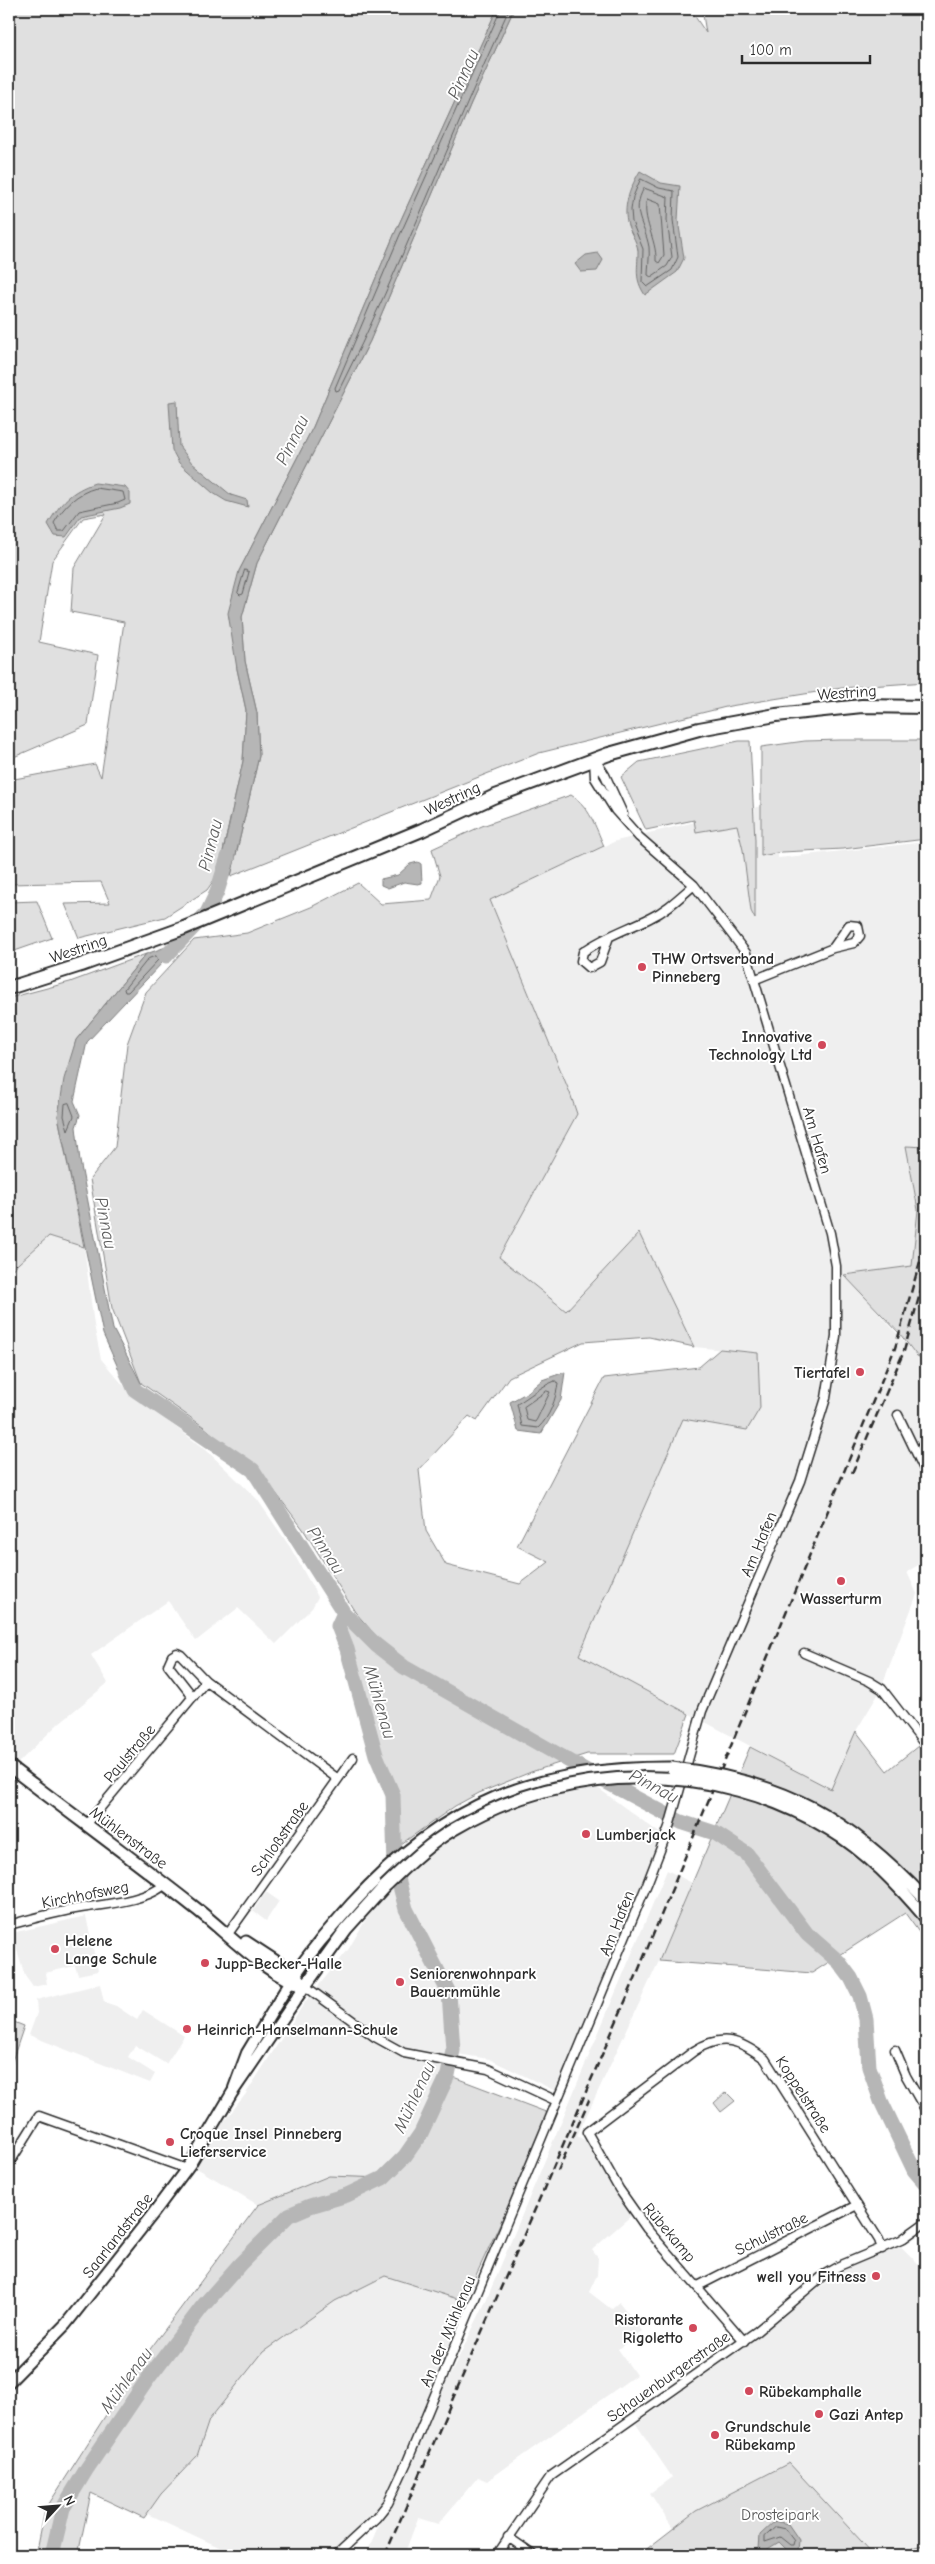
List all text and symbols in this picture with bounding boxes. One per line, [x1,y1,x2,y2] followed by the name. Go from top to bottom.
[742,32,870,64] scale bar
[750,41,792,59] text: 100 m
[443,46,484,103] water label: Pinnau
[271,412,313,469] water label: Pinnau
[817,682,877,704] street label: Westring
[422,778,483,820] street label: Westring
[194,817,227,873] water label: Pinnau
[47,931,109,967] street label: Westring
[652,950,774,986] place label: THW Ortsverband Pinneberg
[636,961,648,973] marker: THW Ortsverband Pinneberg
[709,1028,812,1064] place label: Innovative Technology Ltd
[816,1039,828,1051] marker: Innovative Technology Ltd
[799,1105,835,1176] street label: Am Hafen
[90,1195,121,1251] water label: Pinnau
[794,1364,850,1382] place label: Tiertafel
[854,1366,866,1378] marker: Tiertafel
[737,1509,781,1580] street label: Am Hafen
[302,1522,349,1578] water label: Pinnau
[835,1575,847,1587] marker: Wasserturm
[800,1590,882,1608] place label: Wasserturm
[359,1662,400,1742] water label: Mühlenau
[100,1721,159,1786] street label: Paulstraße
[626,1765,682,1808] water label: Pinnau
[247,1798,312,1880] street label: Schloßstraße
[86,1803,171,1873] street label: Mühlenstraße
[596,1826,676,1844] place label: Lumberjack
[580,1828,592,1840] marker: Lumberjack
[40,1878,130,1912] street label: Kirchhofsweg
[596,1888,638,1959] street label: Am Hafen
[65,1932,157,1968] place label: Helene Lange Schule
[49,1943,61,1955] marker: Helene Lange Schule
[215,1955,342,1973] place label: Jupp-Becker-Halle
[199,1957,211,1969] marker: Jupp-Becker-Halle
[410,1965,536,2001] place label: Seniorenwohnpark Bauernmühle
[394,1976,406,1988] marker: Seniorenwohnpark Bauernmühle
[197,2021,398,2039] place label: Heinrich-Hanselmann-Schule
[181,2023,193,2035] marker: Heinrich-Hanselmann-Schule
[772,2053,835,2136] street label: Koppelstraße
[388,2058,440,2137] water label: Mühlenau
[180,2125,342,2161] place label: Croque Insel Pinneberg Lieferservice
[164,2136,176,2148] marker: Croque Insel Pinneberg Lieferservice
[79,2190,157,2282] street label: Saarlandstraße
[639,2199,699,2266] street label: Rübekamp
[732,2209,811,2259] street label: Schulstraße
[757,2268,866,2286] place label: well you Fitness
[870,2270,882,2282] marker: well you Fitness
[416,2273,479,2390] street label: An der Mühlenau
[614,2311,683,2347] place label: Ristorante Rigoletto
[687,2322,699,2334] marker: Ristorante Rigoletto
[604,2328,733,2426] street label: Schauenburgerstraße
[95,2343,157,2418] water label: Mühlenau
[759,2383,862,2401] place label: Rübekamphalle
[743,2385,755,2397] marker: Rübekamphalle
[829,2406,903,2424] place label: Gazi Antep
[813,2408,825,2420] marker: Gazi Antep
[725,2418,811,2454] place label: Grundschule Rübekamp
[709,2429,721,2441] marker: Grundschule Rübekamp
[32,2482,82,2532] north arrow
[60,2493,79,2508] text: N
[741,2506,819,2524] park label: Drosteipark

